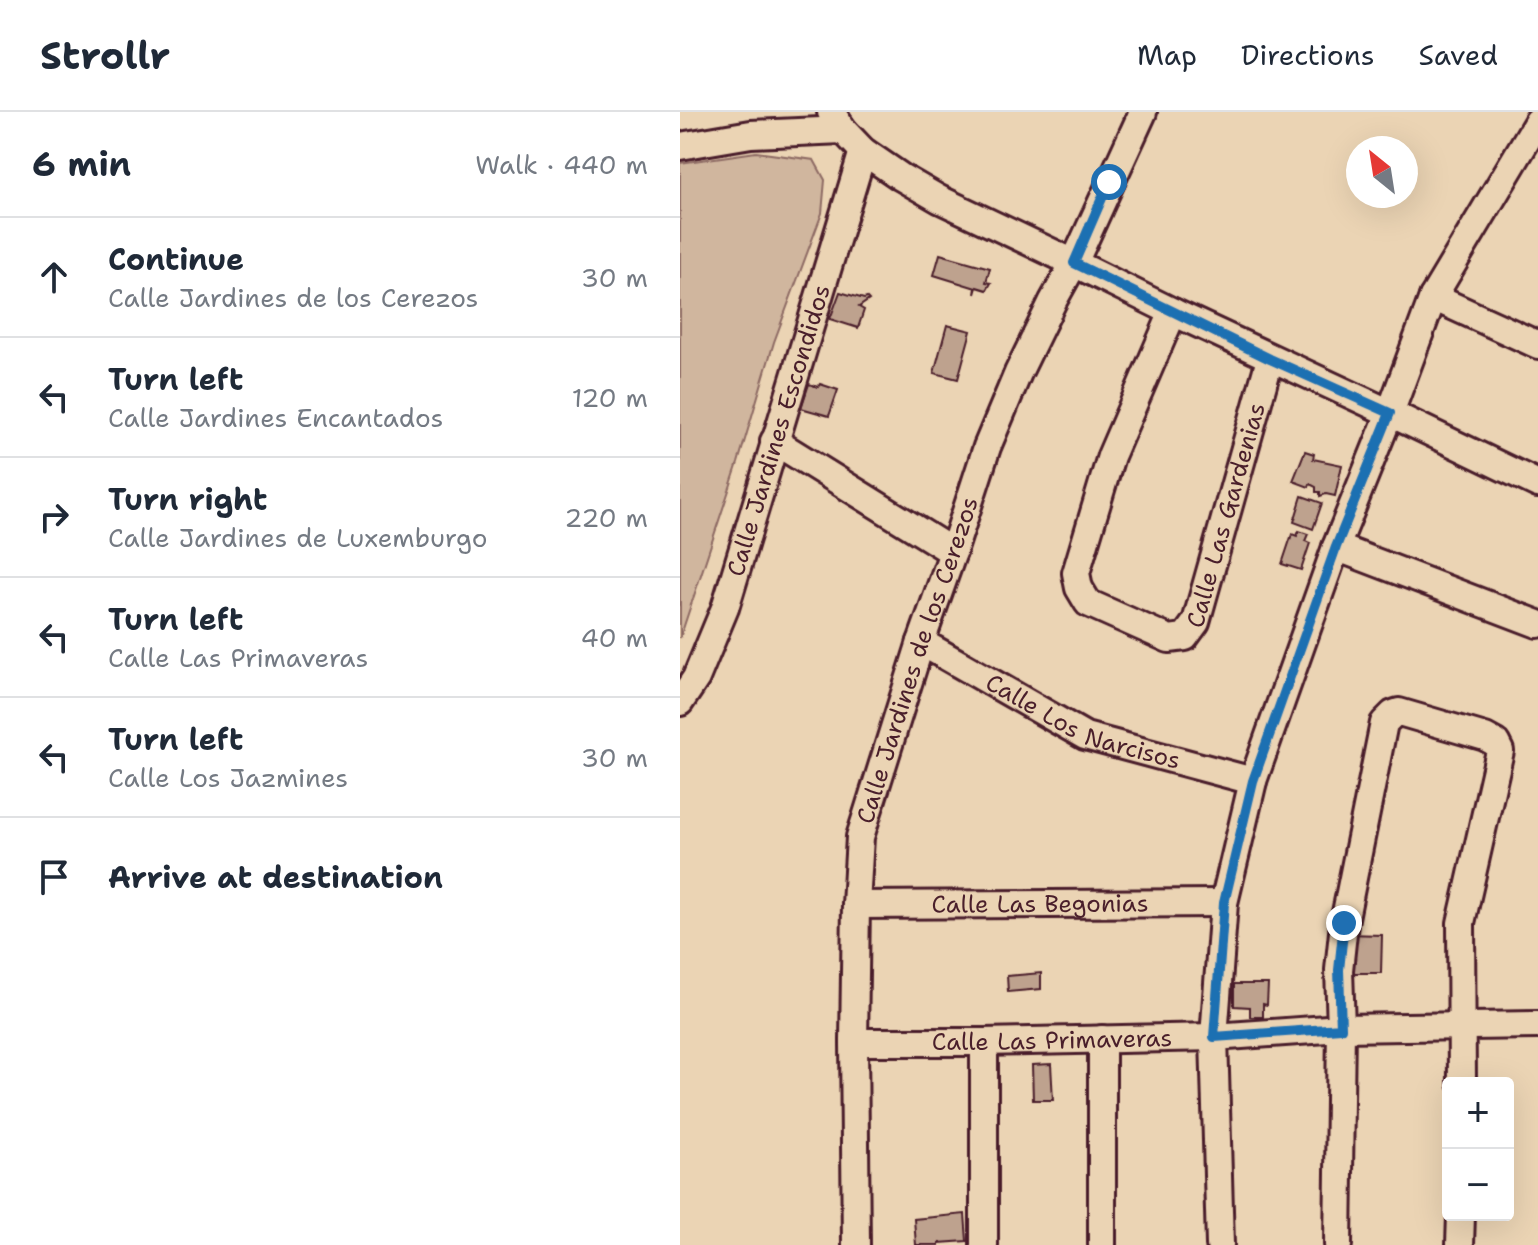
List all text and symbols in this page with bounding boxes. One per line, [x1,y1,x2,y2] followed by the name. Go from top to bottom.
[40,30,170,81] text: Strollr
[1137,36,1197,74] text: Map
[1241,36,1375,74] text: Directions
[1419,36,1498,74] text: Saved
[1346,136,1418,208] north arrow
[32,141,131,187] text: 6 min
[475,147,648,182] text: Walk · 440 m
[1091,164,1127,200] route start
[108,239,244,280] text: Continue
[32,255,76,299] icon: ahead
[581,260,648,295] text: 30 m
[108,280,479,315] text: Calle Jardines de los Cerezos
[719,281,838,580] street label: Calle Jardines Escondidos
[108,359,243,400] text: Turn left
[32,375,76,419] icon: left
[572,380,648,415] text: 120 m
[1179,399,1273,631] street label: Calle Las Gardenias
[108,400,443,435] text: Calle Jardines Encantados
[108,479,267,520] text: Turn right
[849,493,986,828] street label: Calle Jardines de los Cerezos
[32,495,76,539] icon: right
[564,500,648,535] text: 220 m
[108,520,487,555] text: Calle Jardines de Luxemburgo
[108,599,243,640] text: Turn left
[32,615,76,659] icon: left
[581,620,648,655] text: 40 m
[108,640,368,675] text: Calle Las Primaveras
[980,666,1184,777] street label: Calle Los Narcisos
[108,719,243,760] text: Turn left
[32,735,76,779] icon: left
[581,740,648,775] text: 30 m
[108,760,348,795] text: Calle Los Jazmines
[32,855,76,899] icon: arrive
[108,857,443,898] text: Arrive at destination
[931,887,1149,921] street label: Calle Las Begonias
[1326,905,1362,941] route end
[932,1022,1173,1058] street label: Calle Las Primaveras
[1442,1077,1514,1221] map controls
[1442,1077,1514,1149] button: +
[1442,1149,1514,1221] button: −

